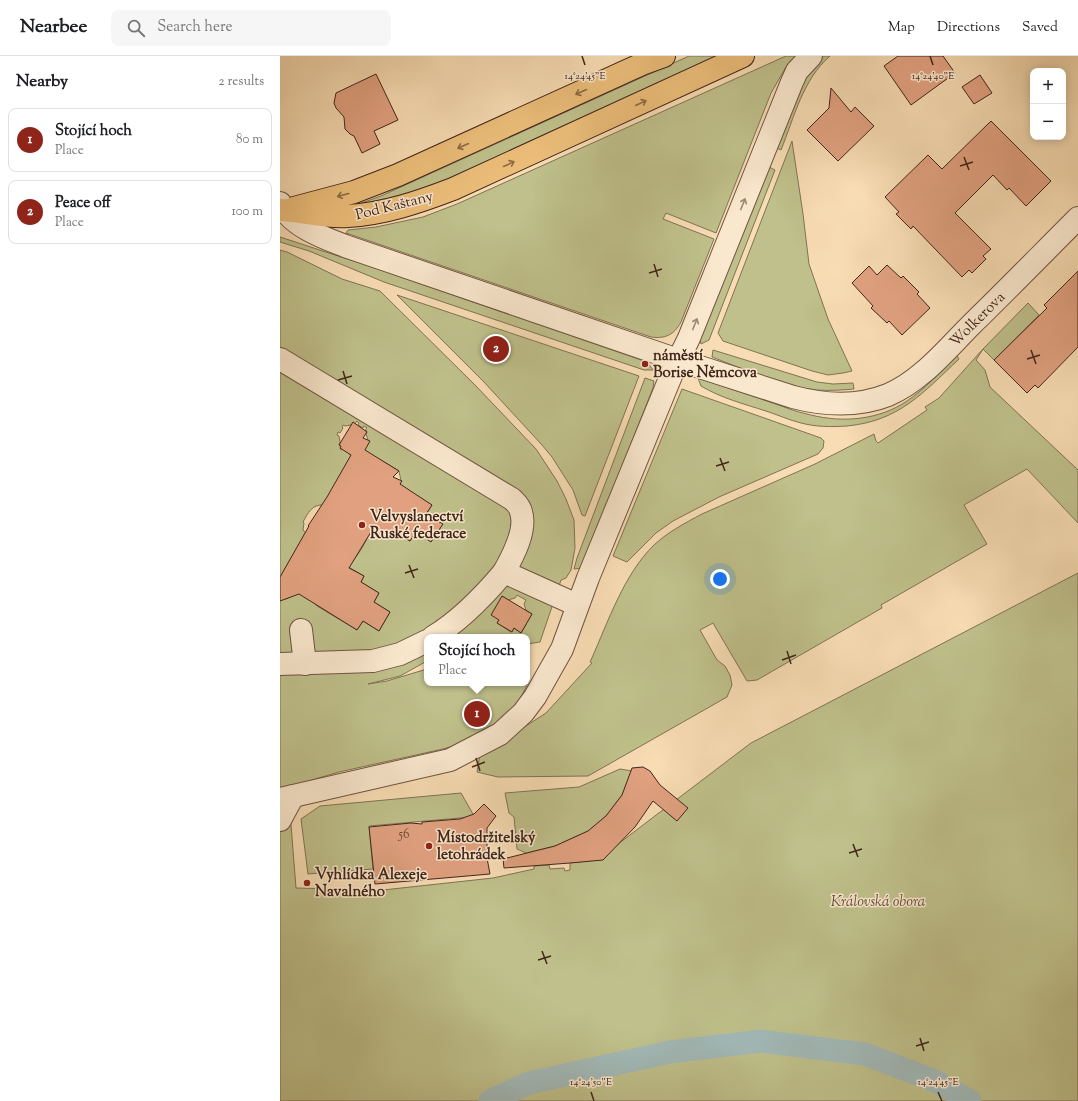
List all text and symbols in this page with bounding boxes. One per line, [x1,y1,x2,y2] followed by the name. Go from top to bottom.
[111,10,391,46] search box
[20,14,87,41] text: Nearbee
[125,17,147,39] icon: search
[157,17,233,38] text: Search here
[888,18,915,38] text: Map
[937,18,1000,38] text: Directions
[1022,18,1058,38] text: Saved
[1030,68,1066,140] map controls
[1030,68,1066,104] button: +
[565,69,605,84] text: 14°24'45"E
[912,69,954,84] text: 14°24'40"E
[16,70,68,94] text: Nearby
[219,73,264,91] text: 2 results
[576,89,588,96] one-way arrow
[635,99,647,106] one-way arrow
[1030,104,1066,140] button: −
[55,121,132,142] text: Stojící hoch
[28,131,32,149] text: 1
[236,131,263,149] text: 80 m
[55,142,84,160] text: Place
[457,143,469,150] one-way arrow
[502,159,514,167] one-way arrow
[353,187,436,226] street label: Pod Kaštany
[337,192,350,199] one-way arrow
[55,193,111,214] text: Peace off
[739,198,747,210] one-way arrow
[27,203,33,221] text: 2
[231,203,263,221] text: 100 m
[55,214,84,232] text: Place
[946,288,1011,352] street label: Wolkerova
[691,319,699,331] one-way arrow
[483,334,509,364] pin: 2
[653,346,757,384] place label: náměstí Borise Němcova
[640,359,650,369] marker: náměstí Borise Němcova
[370,507,466,545] place label: Velvyslanectví Ruské federace
[357,520,367,530] marker: Velvyslanectví Ruské federace
[710,569,730,589] your location
[424,634,530,686] popup
[438,641,516,662] text: Stojící hoch
[438,662,467,680] text: Place
[464,699,490,729] pin: 1
[398,826,409,844] house number: 56
[437,828,536,866] place label: Místodržitelský letohrádek
[424,841,434,851] marker: Místodržitelský letohrádek
[315,865,427,903] place label: Vyhlídka Alexeje Navalného
[302,878,312,888] marker: Vyhlídka Alexeje Navalného
[831,892,925,913] park label: Královská obora
[570,1075,612,1090] text: 14°24'50"E
[918,1075,958,1090] text: 14°24'45"E

